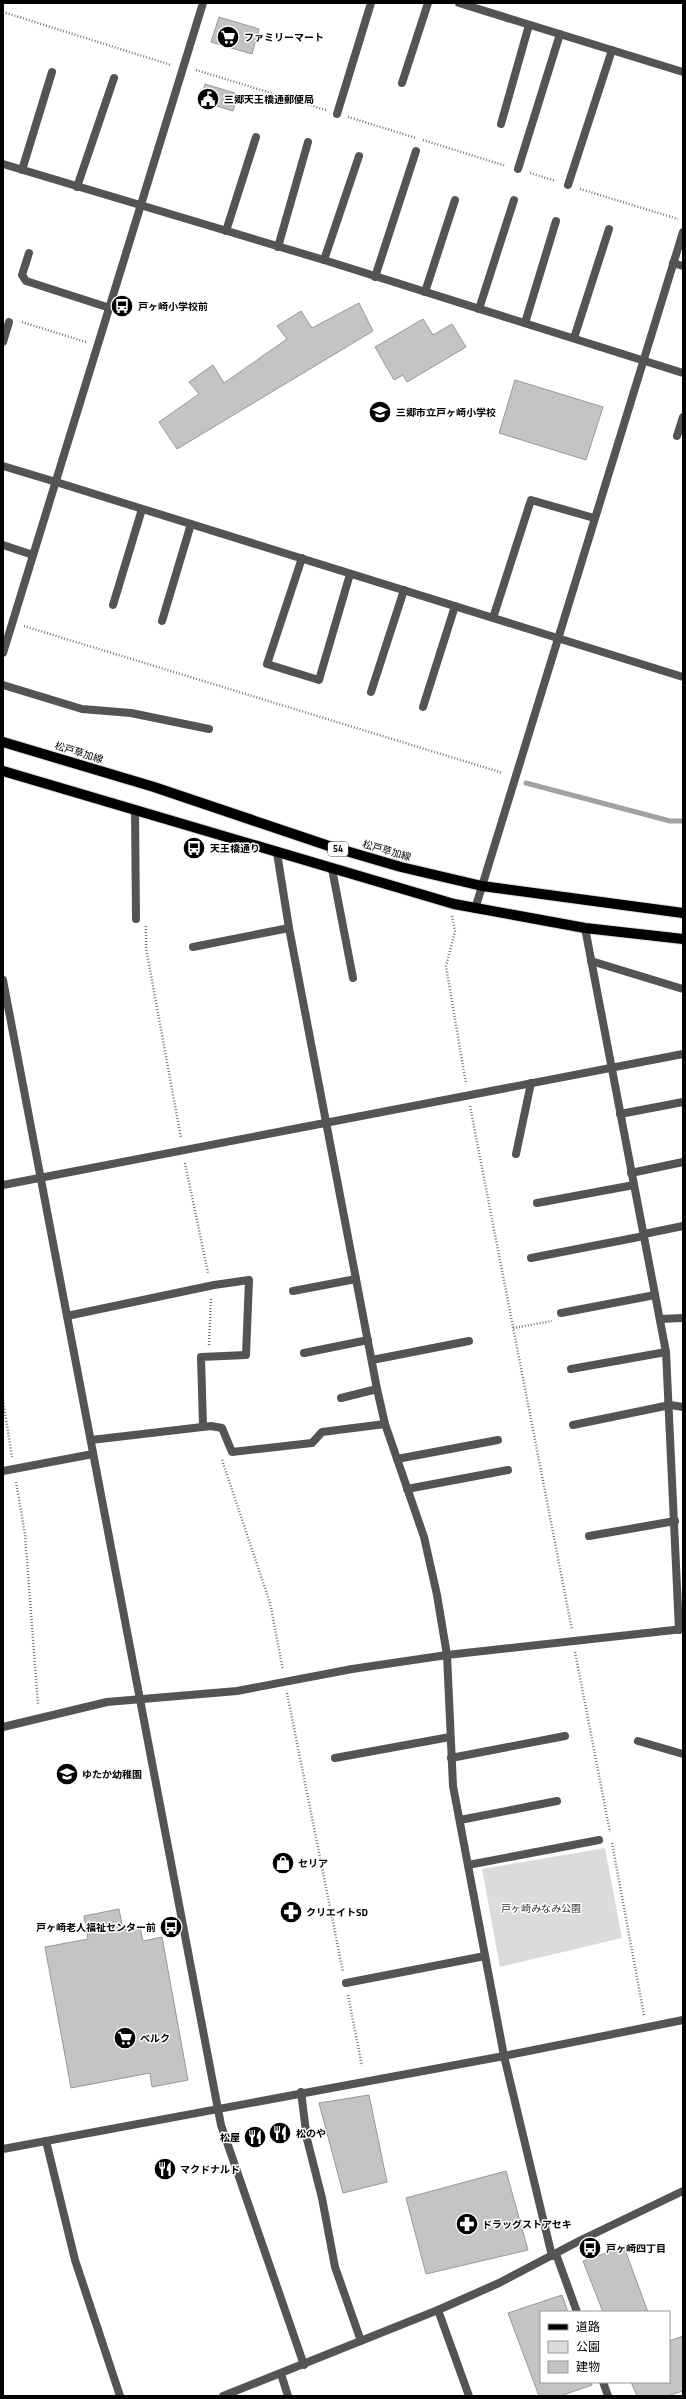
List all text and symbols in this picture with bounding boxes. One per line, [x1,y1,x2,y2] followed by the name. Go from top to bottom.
[215,24,241,50] supermarket icon: ファミリーマート
[244,30,324,45] place label: ファミリーマート
[195,86,221,112] public building icon: 三郷天王橋通郵便局
[224,92,314,107] place label: 三郷天王橋通郵便局
[109,293,135,319] bus stop icon: 戸ヶ崎小学校前
[138,299,208,314] place label: 戸ヶ崎小学校前
[367,399,393,425] school or university icon: 三郷市立戸ヶ崎小学校
[396,405,496,420] place label: 三郷市立戸ヶ崎小学校
[53,738,105,767] street label: 松戸草加線
[181,835,207,861] bus stop icon: 天王橋通り
[361,836,413,865] street label: 松戸草加線
[210,841,260,856] place label: 天王橋通り
[328,842,348,856] road number: 54
[54,1761,80,1787] school or university icon: ゆたか幼稚園
[82,1767,142,1782] place label: ゆたか幼稚園
[270,1850,296,1876] shop icon: セリア
[298,1856,328,1871] place label: セリア
[278,1899,304,1925] pharmacy icon: クリエイトSD
[501,1901,581,1916] park label: 戸ヶ崎みなみ公園
[306,1905,368,1920] place label: クリエイトSD
[158,1914,184,1940] bus stop icon: 戸ヶ崎老人福祉センター前
[36,1920,156,1935] place label: 戸ヶ崎老人福祉センター前
[112,2025,138,2051] supermarket icon: ベルク
[140,2031,170,2046] place label: ベルク
[267,2120,293,2146] restaurant icon: 松のや
[242,2124,268,2150] restaurant icon: 松屋
[296,2126,326,2141] place label: 松のや
[220,2130,240,2145] place label: 松屋
[152,2156,178,2182] restaurant icon: マクドナルド
[180,2162,240,2177] place label: マクドナルド
[454,2211,480,2237] pharmacy icon: ドラッグストアセキ
[482,2217,572,2232] place label: ドラッグストアセキ
[577,2235,603,2261] bus stop icon: 戸ヶ崎四丁目
[606,2241,666,2256] place label: 戸ヶ崎四丁目
[540,2311,670,2383] legend
[576,2317,600,2336] text: 道路
[576,2337,600,2356] text: 公園
[576,2357,600,2376] text: 建物

